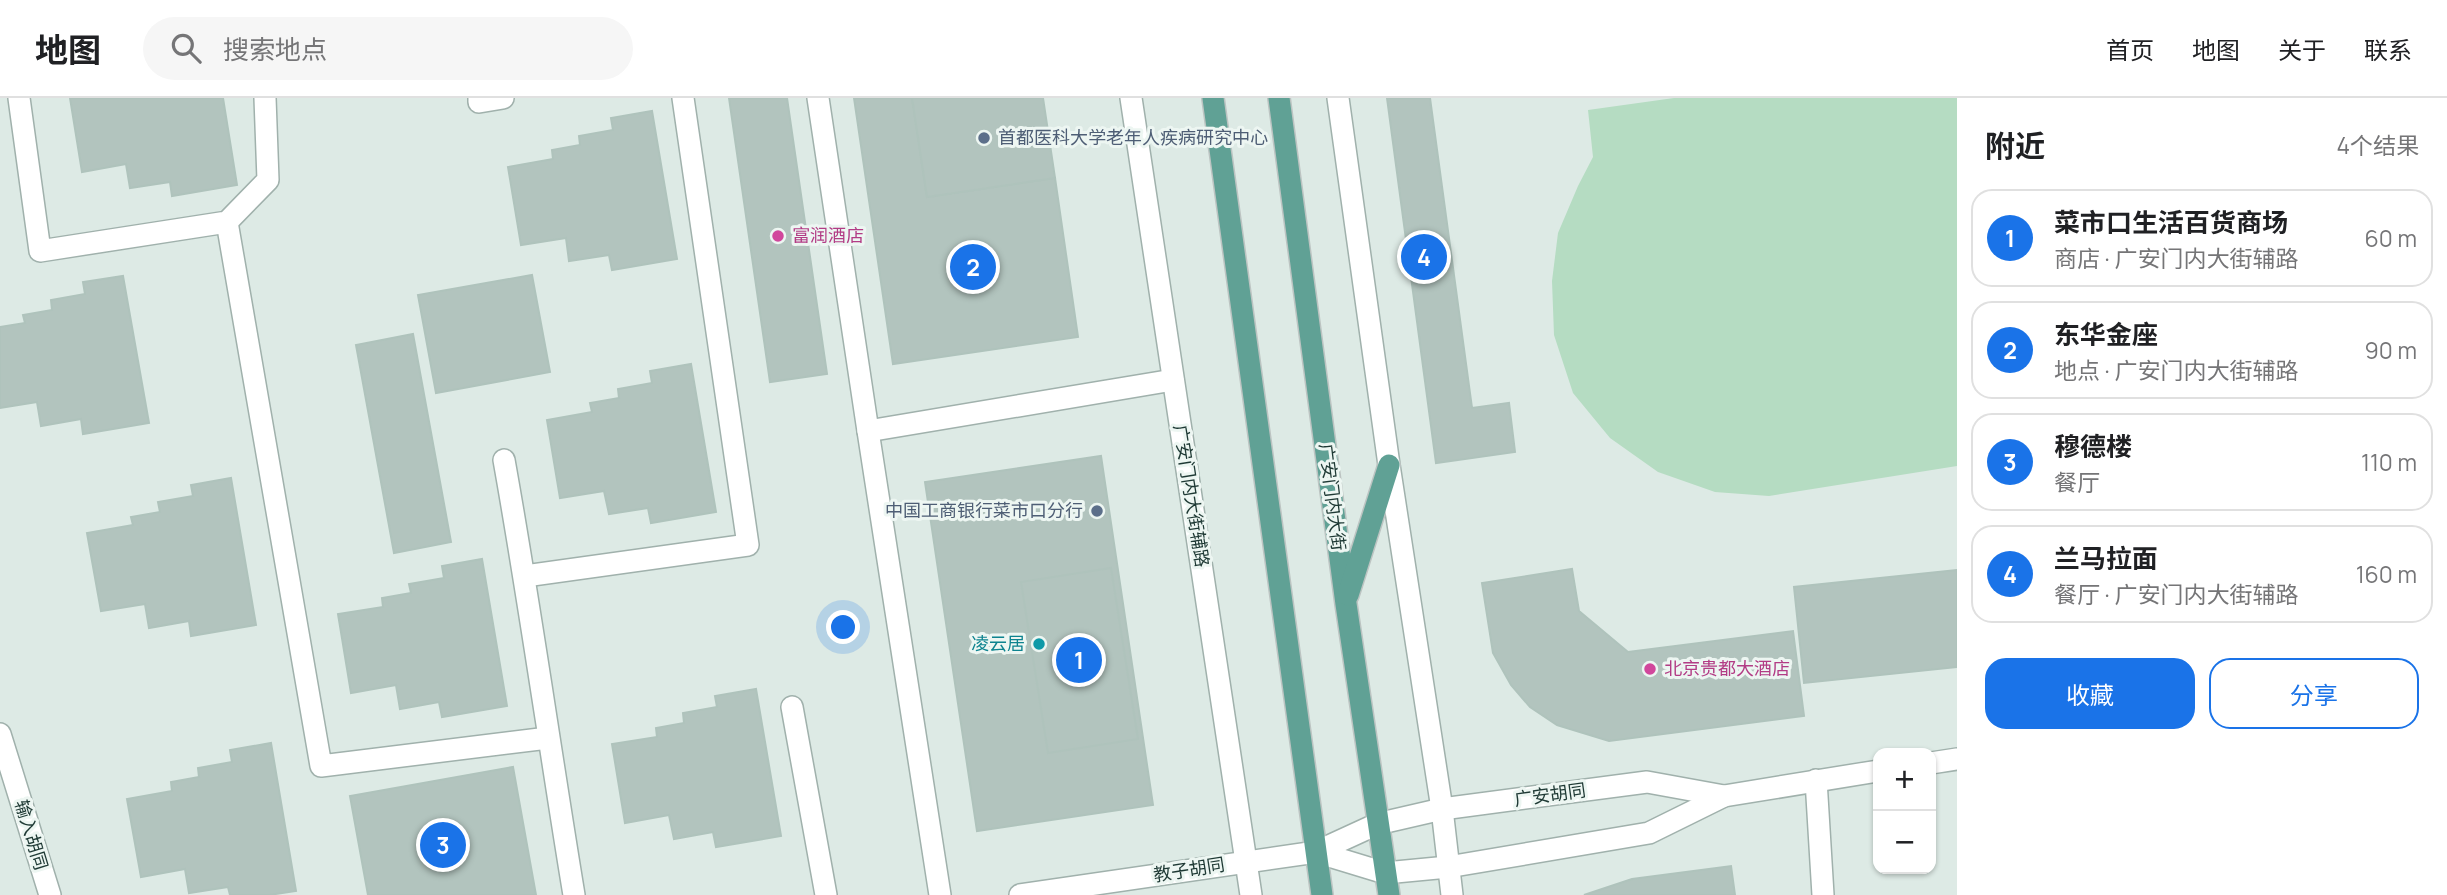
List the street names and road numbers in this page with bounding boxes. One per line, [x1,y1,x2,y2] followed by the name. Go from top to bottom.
[1169,423,1215,569] street label: 广安门内大街辅路
[1315,442,1351,552] street label: 广安门内大街
[1513,777,1587,811] street label: 广安胡同
[10,797,54,873] street label: 输入胡同
[1151,852,1226,886] street label: 教子胡同

